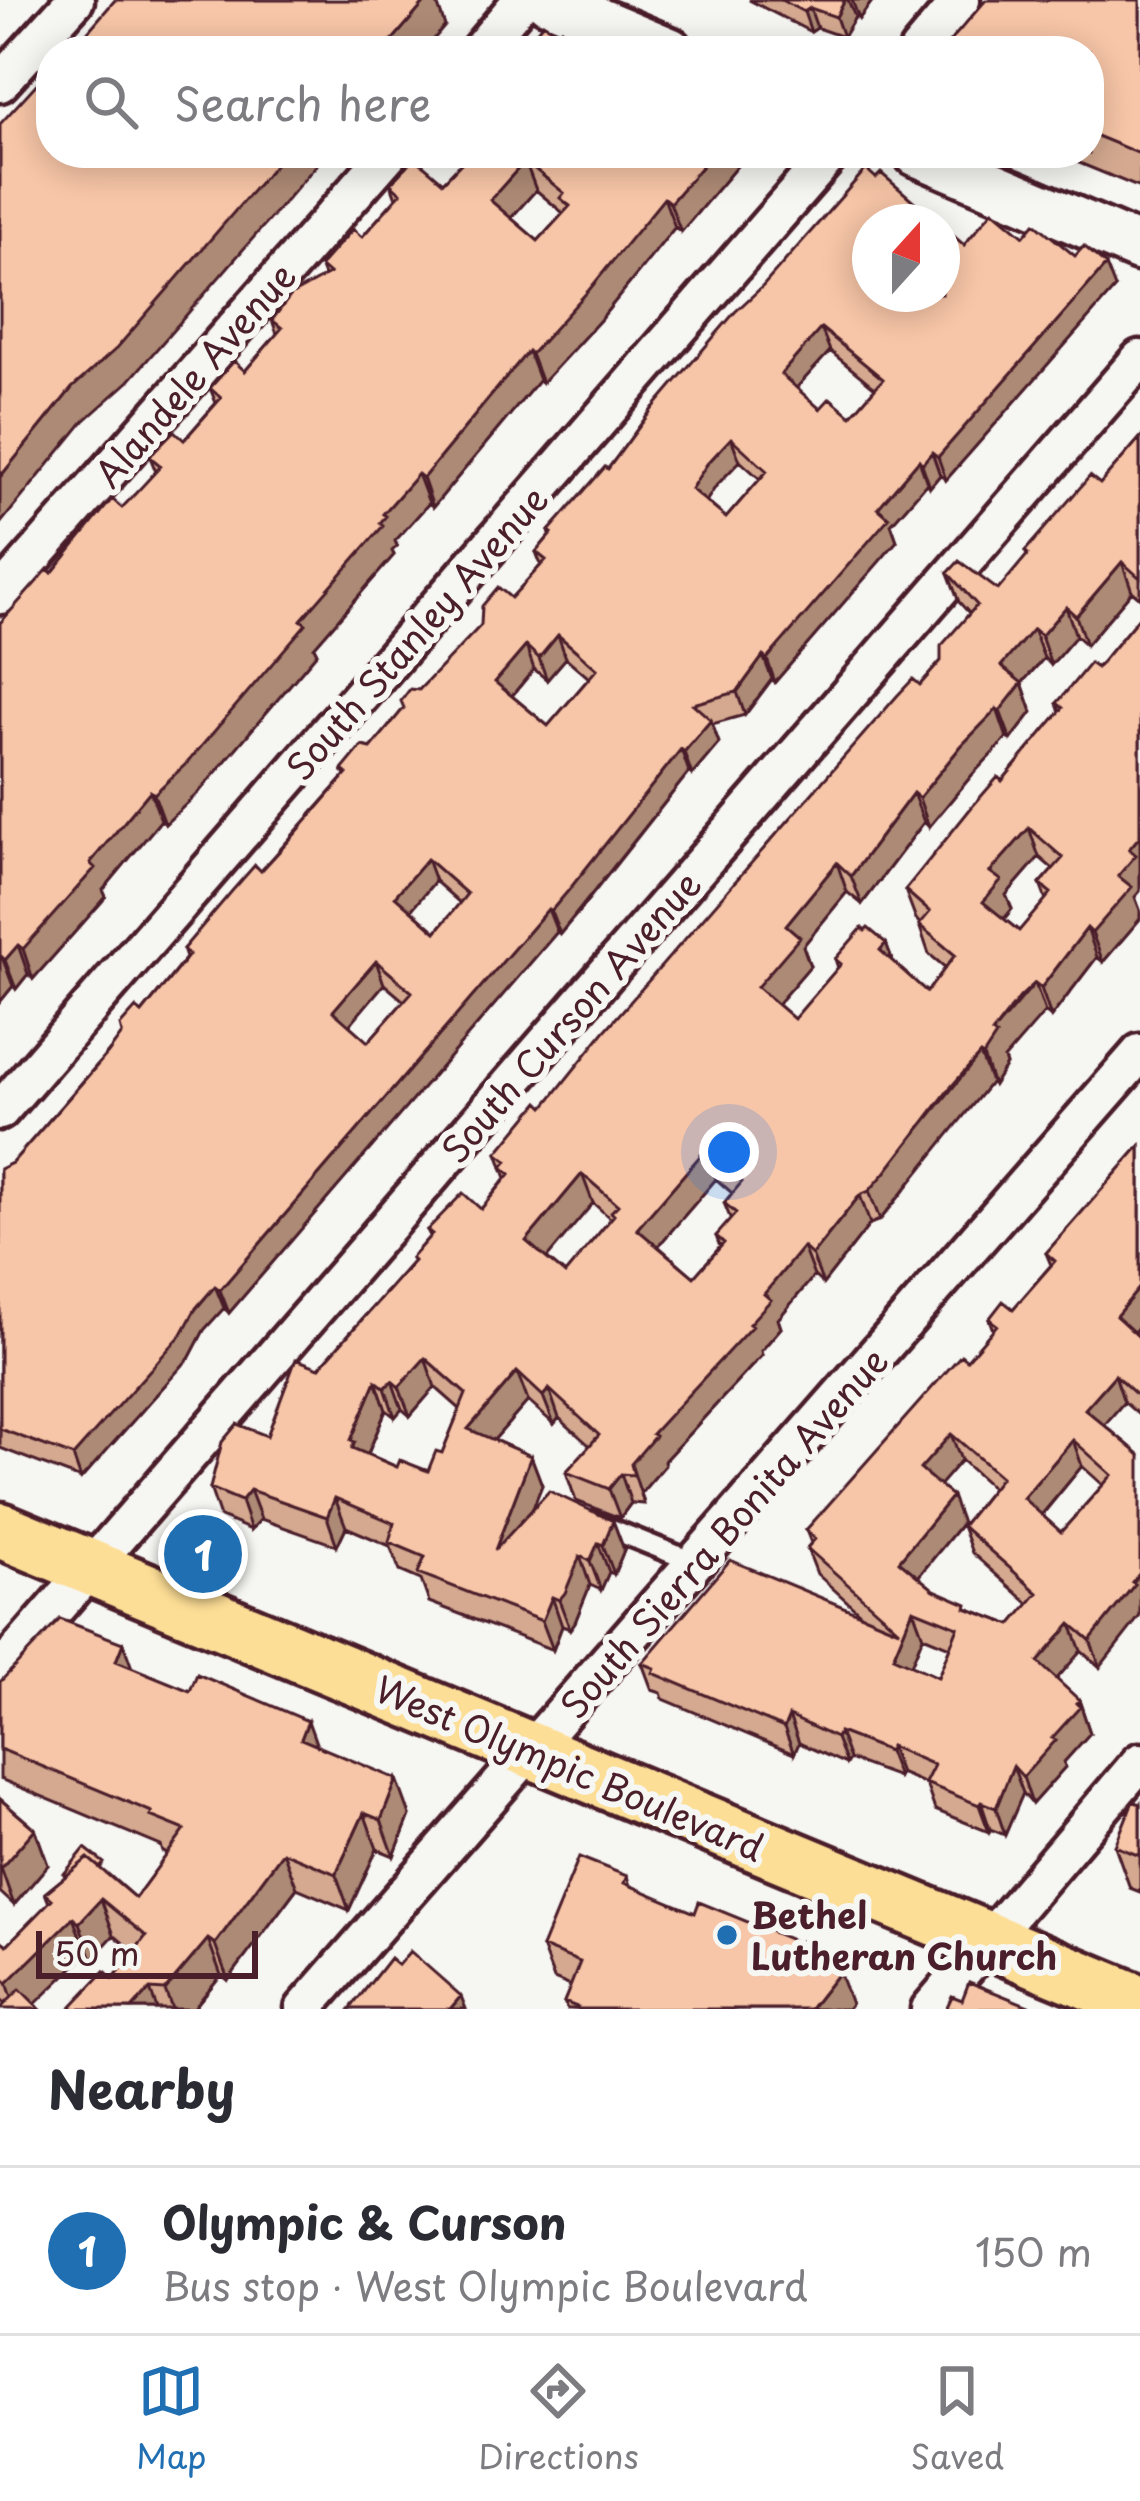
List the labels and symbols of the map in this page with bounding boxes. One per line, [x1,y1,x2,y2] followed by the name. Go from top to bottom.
[852,204,960,312] north arrow
[81,250,307,498] street label: Alandele Avenue
[273,473,559,791] street label: South Stanley Avenue
[428,858,712,1174] street label: South Curson Avenue
[699,1122,759,1182] your location
[546,1335,900,1729] street label: South Sierra Bonita Avenue
[164,1509,242,1599] pin: 1
[367,1661,773,1873] street label: West Olympic Boulevard
[751,1887,1057,1982] place label: Bethel Lutheran Church
[714,1922,740,1948] marker: Bethel Lutheran Church
[36,1925,258,1978] scale bar

